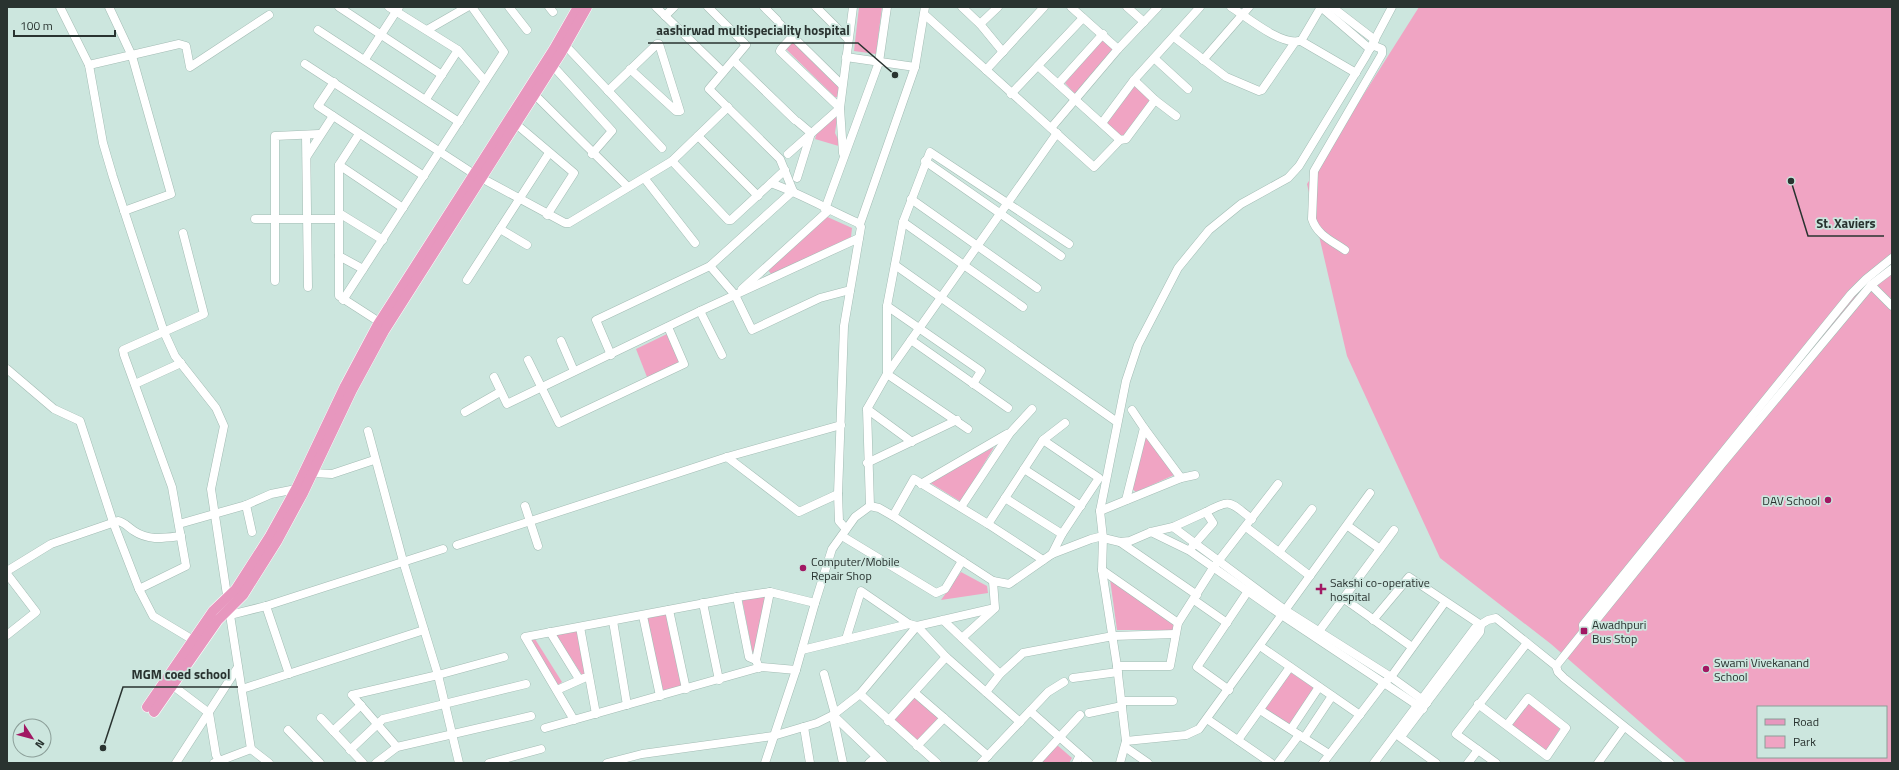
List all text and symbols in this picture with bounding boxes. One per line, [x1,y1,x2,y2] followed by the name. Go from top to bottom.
[14,12,115,38] scale bar
[20,16,53,35] text: 100 m
[648,18,858,43] callout: aashirwad multispeciality hospital
[656,20,850,40] text: aashirwad multispeciality hospital
[1808,211,1884,236] callout: St. Xaviers
[1816,213,1876,233] text: St. Xaviers
[1762,491,1820,510] place label: DAV School
[1823,495,1833,505] marker: DAV School
[811,552,900,585] place label: Computer/Mobile Repair Shop
[798,563,808,573] marker: Computer/Mobile Repair Shop
[1330,573,1430,606] place label: Sakshi co-operative hospital
[1315,583,1327,595] marker: Sakshi co-operative hospital
[1592,615,1646,648] place label: Awadhpuri Bus Stop
[1579,626,1589,636] marker: Awadhpuri Bus Stop
[1714,653,1809,686] place label: Swami Vivekanand School
[123,662,238,687] callout: MGM coed school
[132,664,230,684] text: MGM coed school
[1701,664,1711,674] marker: Swami Vivekanand School
[1757,706,1887,758] legend
[1793,712,1819,731] text: Road
[12,718,52,758] north arrow
[1793,732,1816,751] text: Park
[31,736,49,752] text: N

